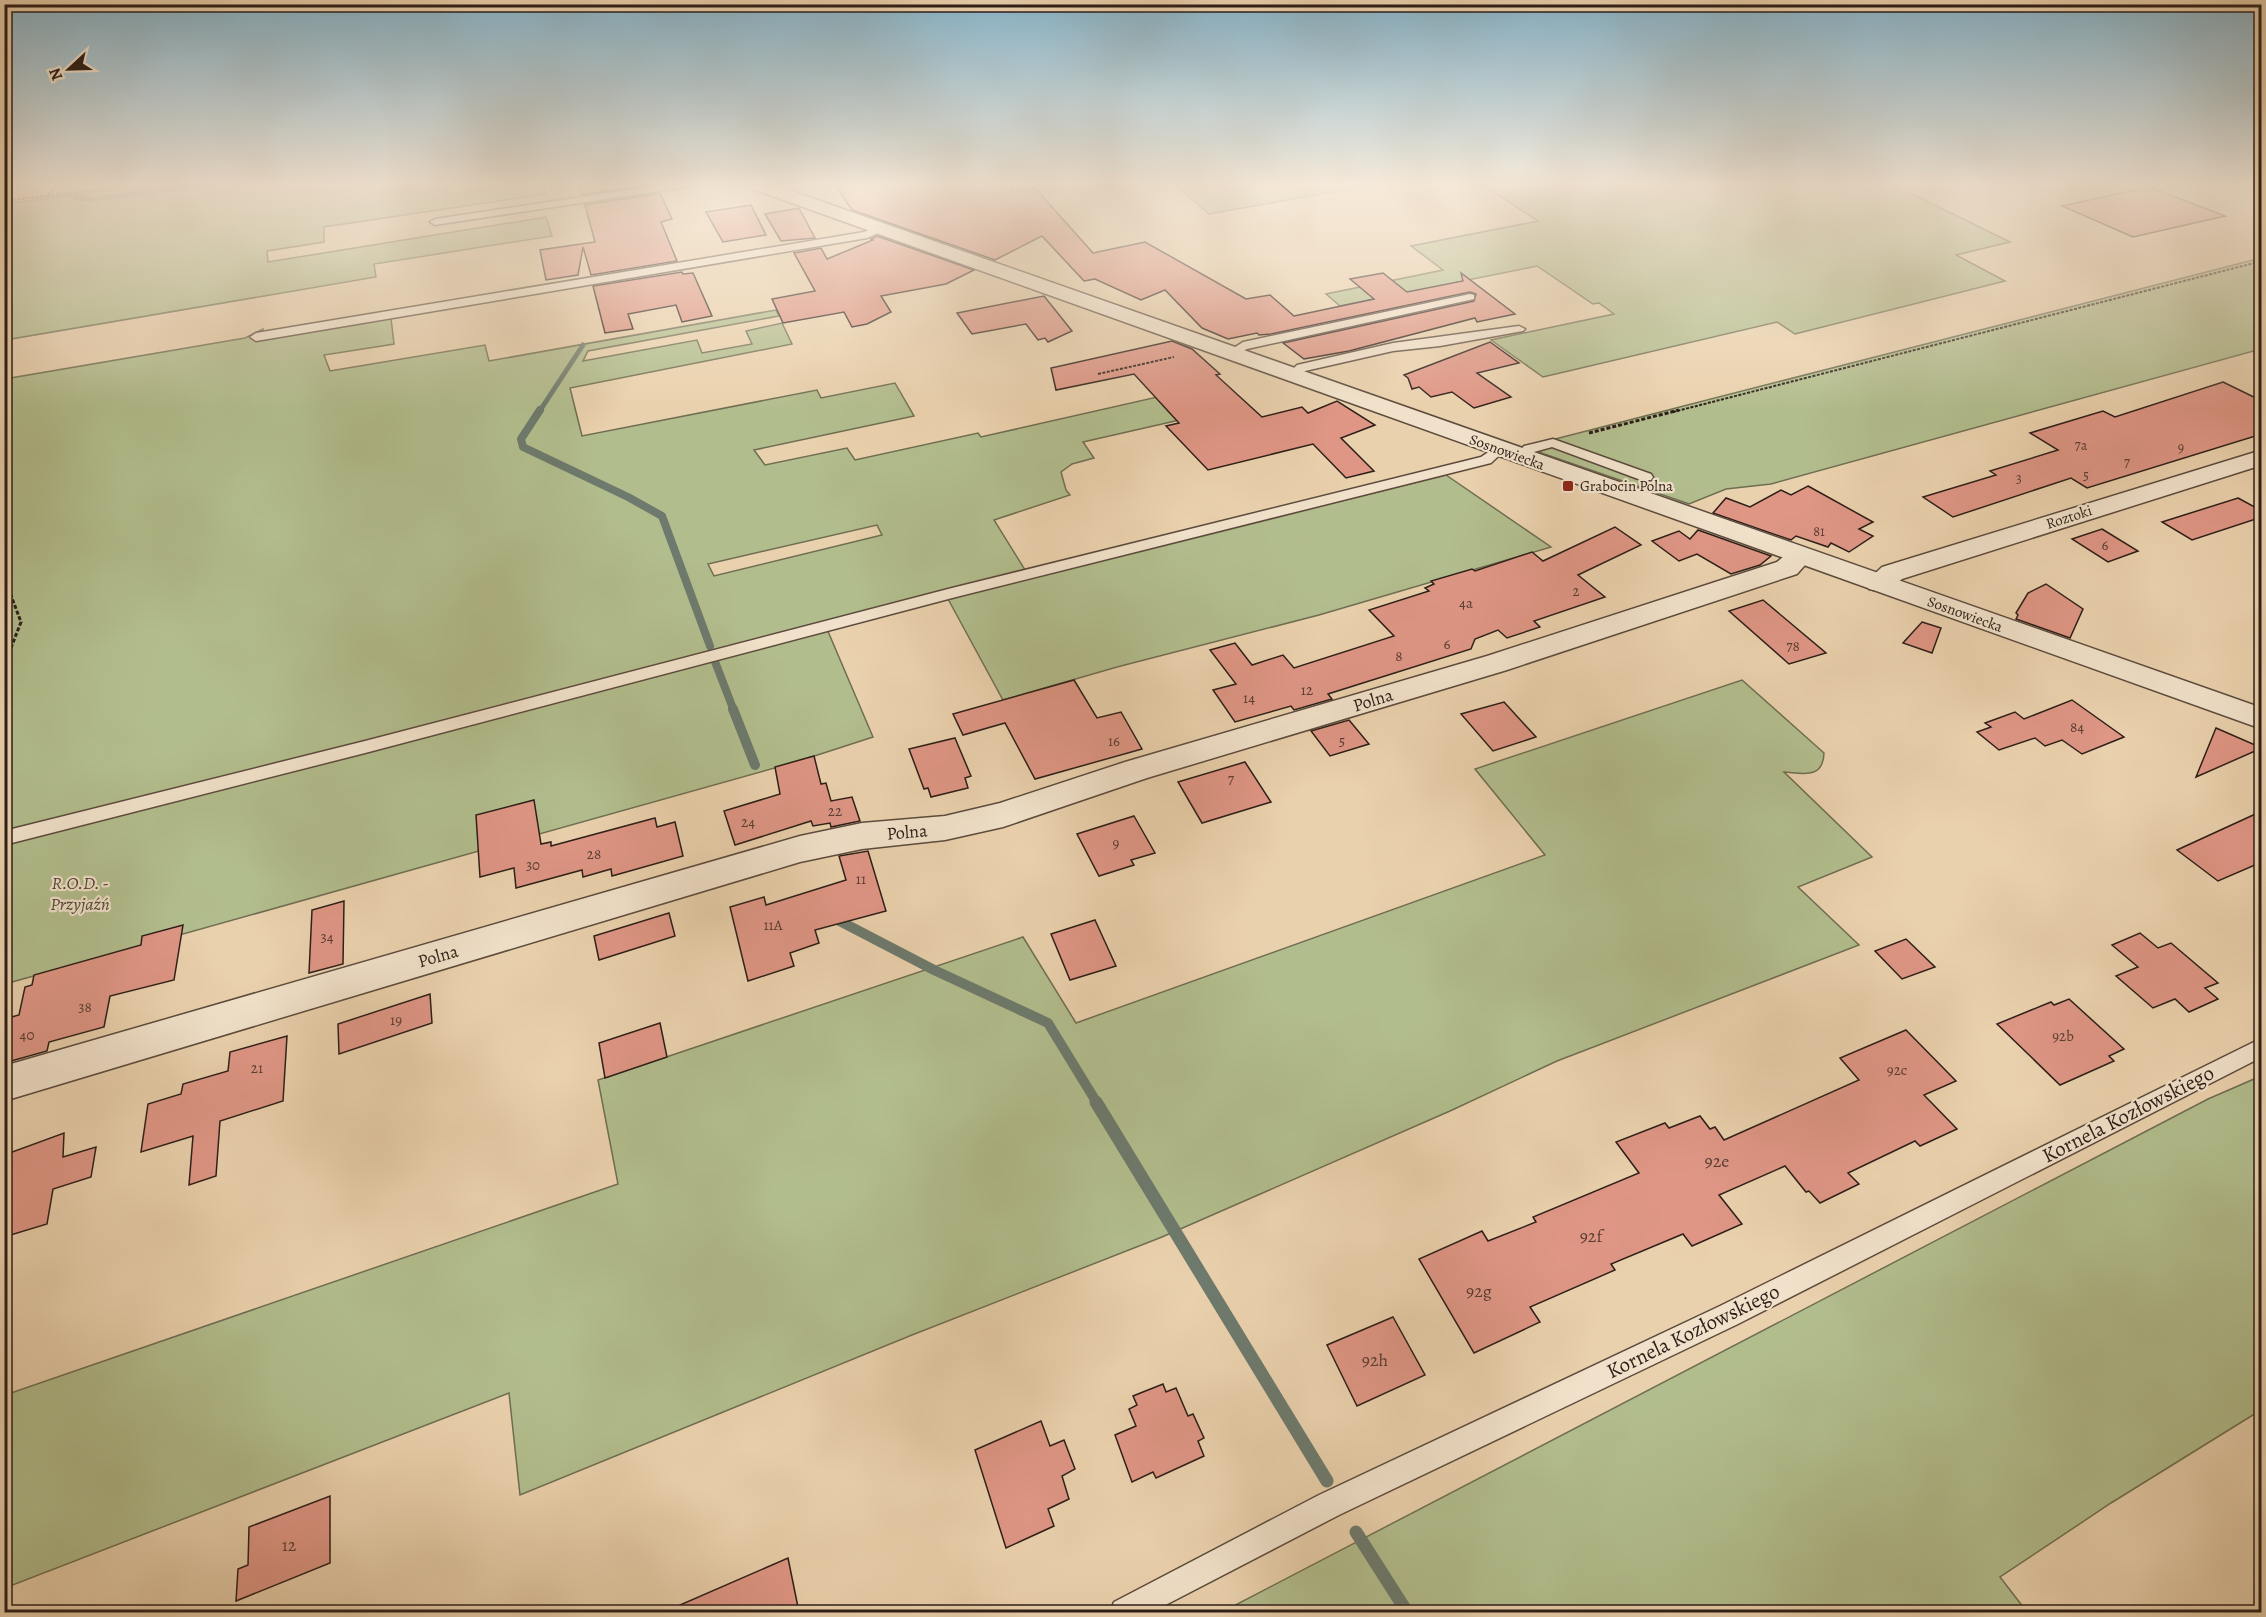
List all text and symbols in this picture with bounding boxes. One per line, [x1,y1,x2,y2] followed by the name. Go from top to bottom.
[39,39,99,99] north arrow
[44,64,68,84] text: N
[1467,429,1547,475] street label: Sosnowiecka
[2075,436,2088,455] house number: 7a
[2178,438,2184,457] house number: 9
[2124,453,2130,472] house number: 7
[2083,466,2089,485] house number: 5
[2016,469,2022,488] house number: 3
[1580,476,1673,496] place label: Grabocin Polna
[1561,479,1575,493] marker: Grabocin Polna
[2043,500,2095,534] street label: Roztoki
[1813,522,1825,541] house number: 81
[2102,535,2109,555] house number: 6
[1572,581,1580,601] house number: 2
[1925,591,2005,637] street label: Sosnowiecka
[1459,593,1473,613] house number: 4a
[1444,634,1451,654] house number: 6
[1786,636,1800,656] house number: 78
[1395,646,1403,666] house number: 8
[1301,680,1313,700] house number: 12
[1350,682,1397,717] street label: Polna
[1243,688,1255,708] house number: 14
[2070,717,2084,737] house number: 84
[1108,731,1120,751] house number: 16
[1339,731,1345,751] house number: 5
[1228,769,1235,789] house number: 7
[828,801,842,821] house number: 22
[741,812,755,832] house number: 24
[886,818,929,846] street label: Polna
[1113,833,1120,853] house number: 9
[587,844,601,864] house number: 28
[526,855,540,875] house number: 30
[856,869,866,889] house number: 11
[50,871,110,916] park label: R.O.D. - Przyjaźń
[763,915,783,935] house number: 11A
[320,927,334,947] house number: 34
[415,939,461,973] street label: Polna
[78,997,92,1017] house number: 38
[390,1010,402,1030] house number: 19
[20,1025,34,1045] house number: 40
[2052,1026,2074,1046] house number: 92b
[251,1058,263,1078] house number: 21
[2037,1059,2219,1169] street label: Kornela Kozłowskiego
[1887,1060,1907,1080] house number: 92c
[1705,1149,1729,1173] house number: 92e
[1580,1224,1605,1248] house number: 92f
[1602,1277,1784,1385] street label: Kornela Kozłowskiego
[1466,1279,1492,1303] house number: 92g
[1362,1348,1389,1372] house number: 92h
[282,1533,297,1557] house number: 12

